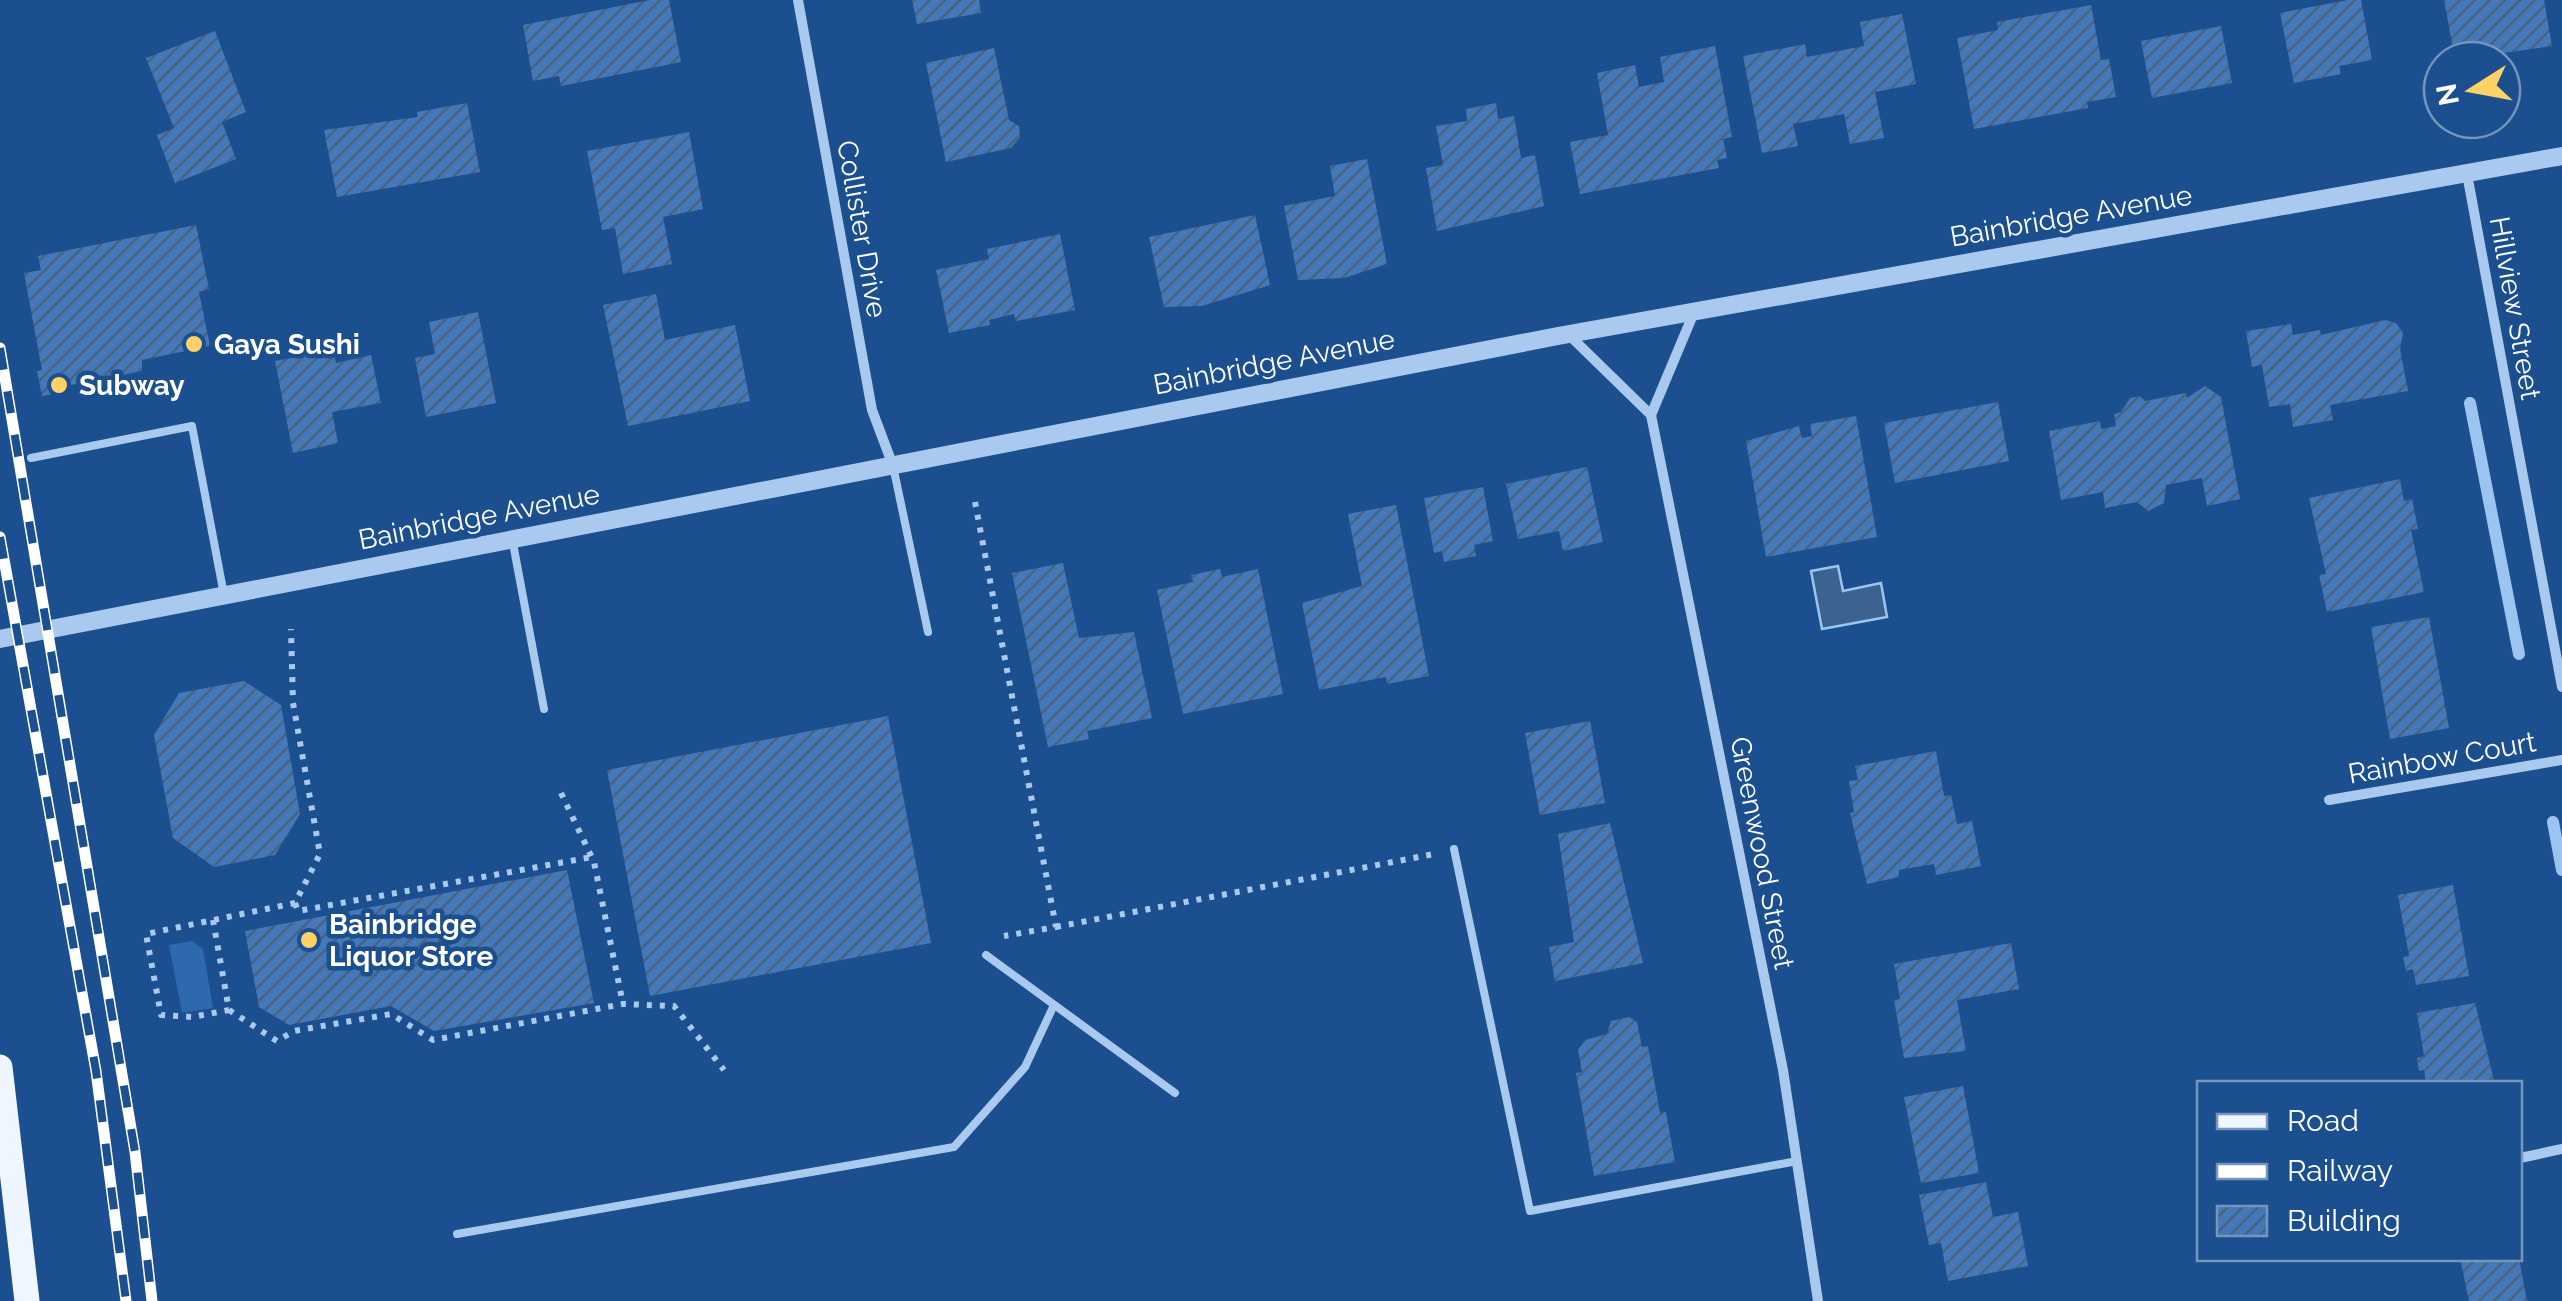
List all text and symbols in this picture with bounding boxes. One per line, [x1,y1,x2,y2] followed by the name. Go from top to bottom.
[2422,40,2522,140] north arrow
[2430,81,2466,108] text: N
[830,138,894,320] street label: Collister Drive
[1947,178,2195,254] street label: Bainbridge Avenue
[2483,214,2547,403] street label: Hillview Street
[1150,322,1398,402] street label: Bainbridge Avenue
[214,328,360,361] place label: Gaya Sushi
[183,333,205,355] marker: Gaya Sushi
[79,369,185,402] place label: Subway
[48,374,70,396] marker: Subway
[355,477,603,557] street label: Bainbridge Avenue
[2346,725,2539,791] street label: Rainbow Court
[1723,734,1801,973] street label: Greenwood Street
[329,908,493,973] place label: Bainbridge Liquor Store
[298,929,320,951] marker: Bainbridge Liquor Store
[2197,1081,2522,1261] legend
[2287,1103,2359,1138] text: Road
[2287,1153,2393,1188] text: Railway
[2287,1203,2401,1238] text: Building

